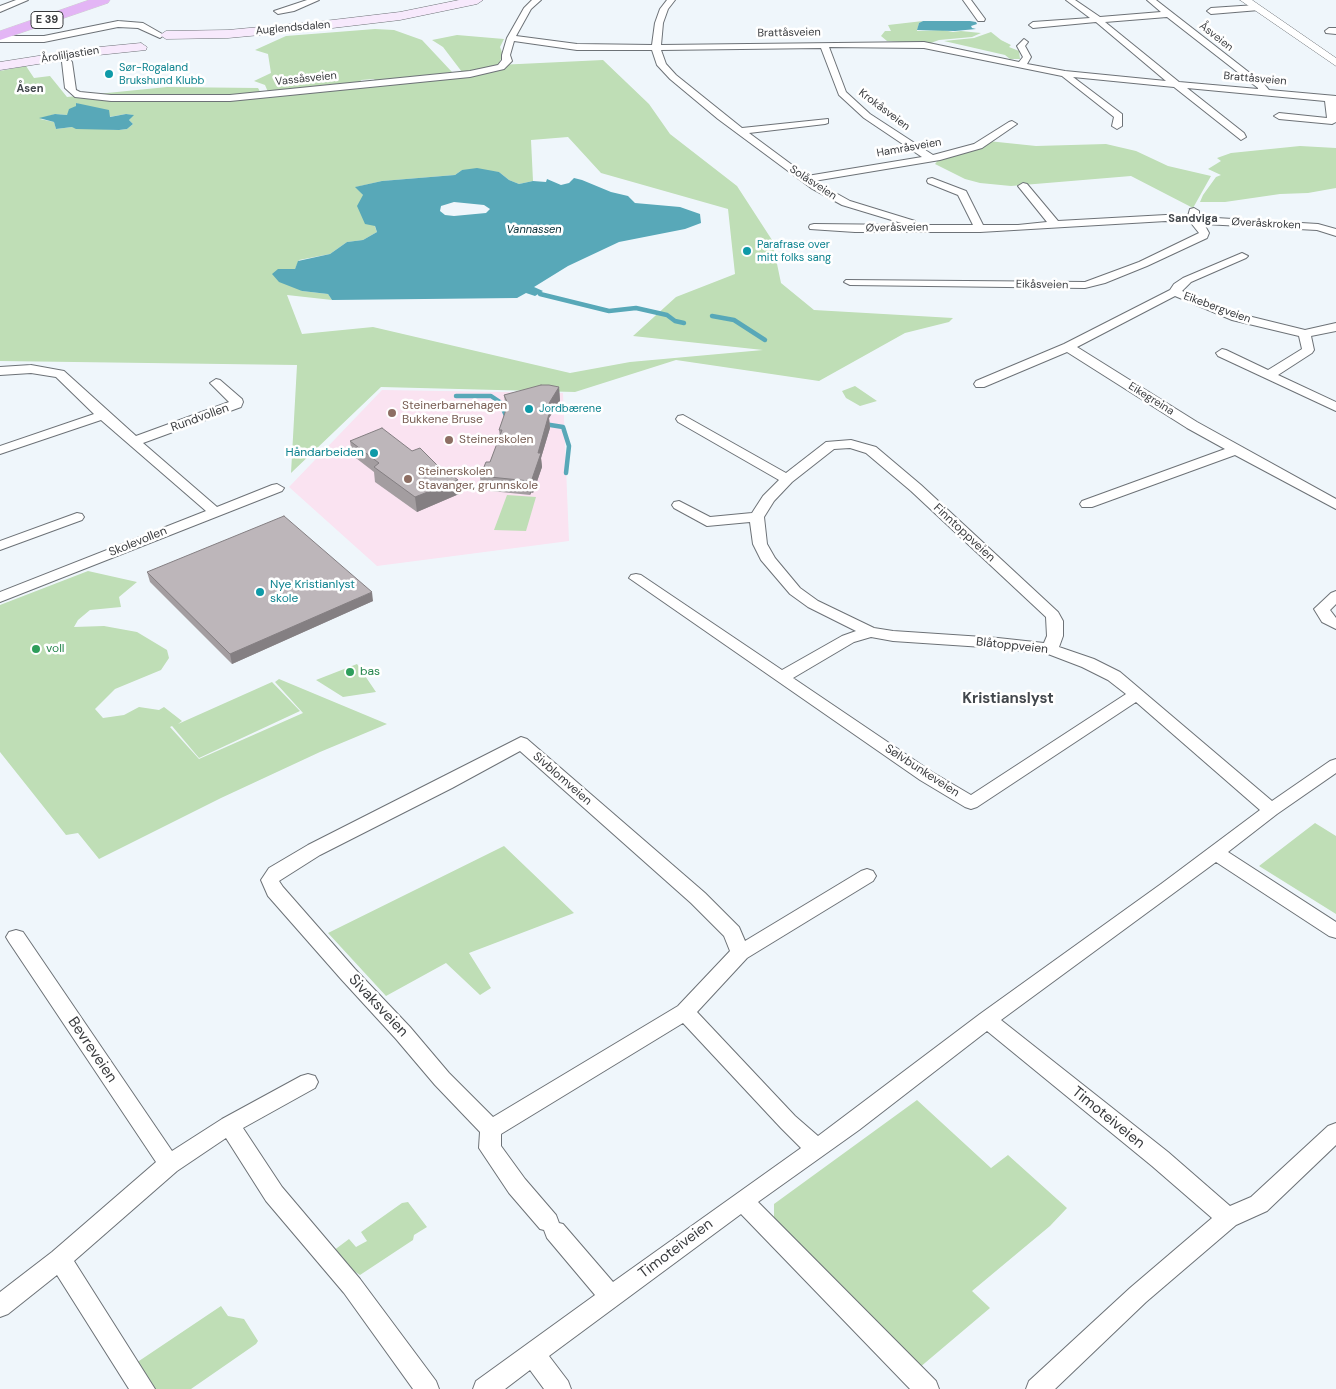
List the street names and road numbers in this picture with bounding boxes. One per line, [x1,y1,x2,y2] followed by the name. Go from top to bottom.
[31,12,63,28] road number: E 39
[255,18,331,38] street label: Auglendsdalen
[1196,20,1236,54] street label: Åsveien
[757,26,821,40] street label: Brattåsveien
[40,44,100,66] street label: Åroliljastien
[275,69,337,89] street label: Vassåsveien
[1223,70,1287,88] street label: Brattåsveien
[856,87,912,133] street label: Krokåsveien
[876,136,942,160] street label: Hamråsveien
[787,163,839,203] street label: Solåsveien
[1231,216,1301,232] street label: Øveråskroken
[866,221,928,235] street label: Øveråsveien
[1016,278,1068,292] street label: Eikåsveien
[1182,290,1252,326] street label: Eikebergveien
[1126,380,1176,418] street label: Eikegreina
[169,401,231,435] street label: Rundvollen
[930,501,998,565] street label: Finntoppveien
[107,524,169,560] street label: Skolevollen
[975,635,1049,657] street label: Blåtoppveien
[882,742,962,800] street label: Sølvbunkeveien
[530,749,594,809] street label: Sivblomveien
[344,971,412,1041] street label: Sivaksveien
[63,1014,121,1086] street label: Bevreveien
[1068,1083,1148,1153] street label: Timoteiveien
[635,1215,717,1283] street label: Timoteiveien

